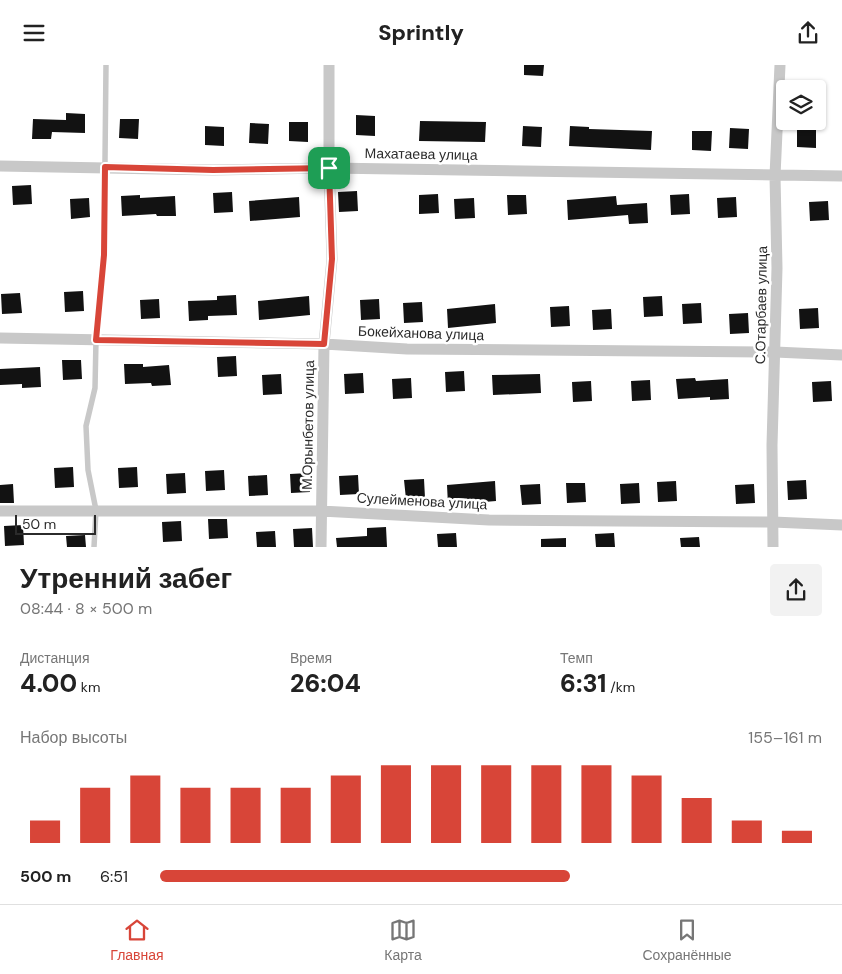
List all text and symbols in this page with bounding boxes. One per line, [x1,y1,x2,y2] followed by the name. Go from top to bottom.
[378,18,464,47] text: Sprintly
[20,19,48,47] icon: menu
[794,19,822,47] icon: share
[776,80,826,130] map controls
[776,80,826,130] button: layers
[364,144,478,164] street label: Махатаева улица
[308,147,350,189] pin
[315,154,343,182] icon: arrive
[751,245,771,364] street label: С.Отарбаев улица
[358,322,485,344] street label: Бокейханова улица
[298,360,318,490] street label: М.Орынбетов улица
[356,489,488,513] street label: Сулейменова улица
[15,512,96,535] scale bar
[22,515,56,533] text: 50 m
[20,560,232,597] text: Утренний забег
[770,564,822,616] button: share
[20,598,152,619] text: 08:44 · 8 × 500 m
[20,649,90,667] text: Дистанция
[290,649,332,667] text: Время
[560,649,593,667] text: Темп
[20,667,77,700] text: 4.00
[290,667,361,700] text: 26:04
[560,667,607,700] text: 6:31
[77,678,100,696] text: km
[607,678,635,696] text: /km
[20,727,127,748] text: Набор высоты
[748,727,822,748] text: 155–161 m
[20,866,71,887] text: 500 m
[100,866,128,887] text: 6:51
[110,916,164,964] tab: Главная
[384,916,422,964] tab: Карта
[642,916,732,964] tab: Сохранённые

